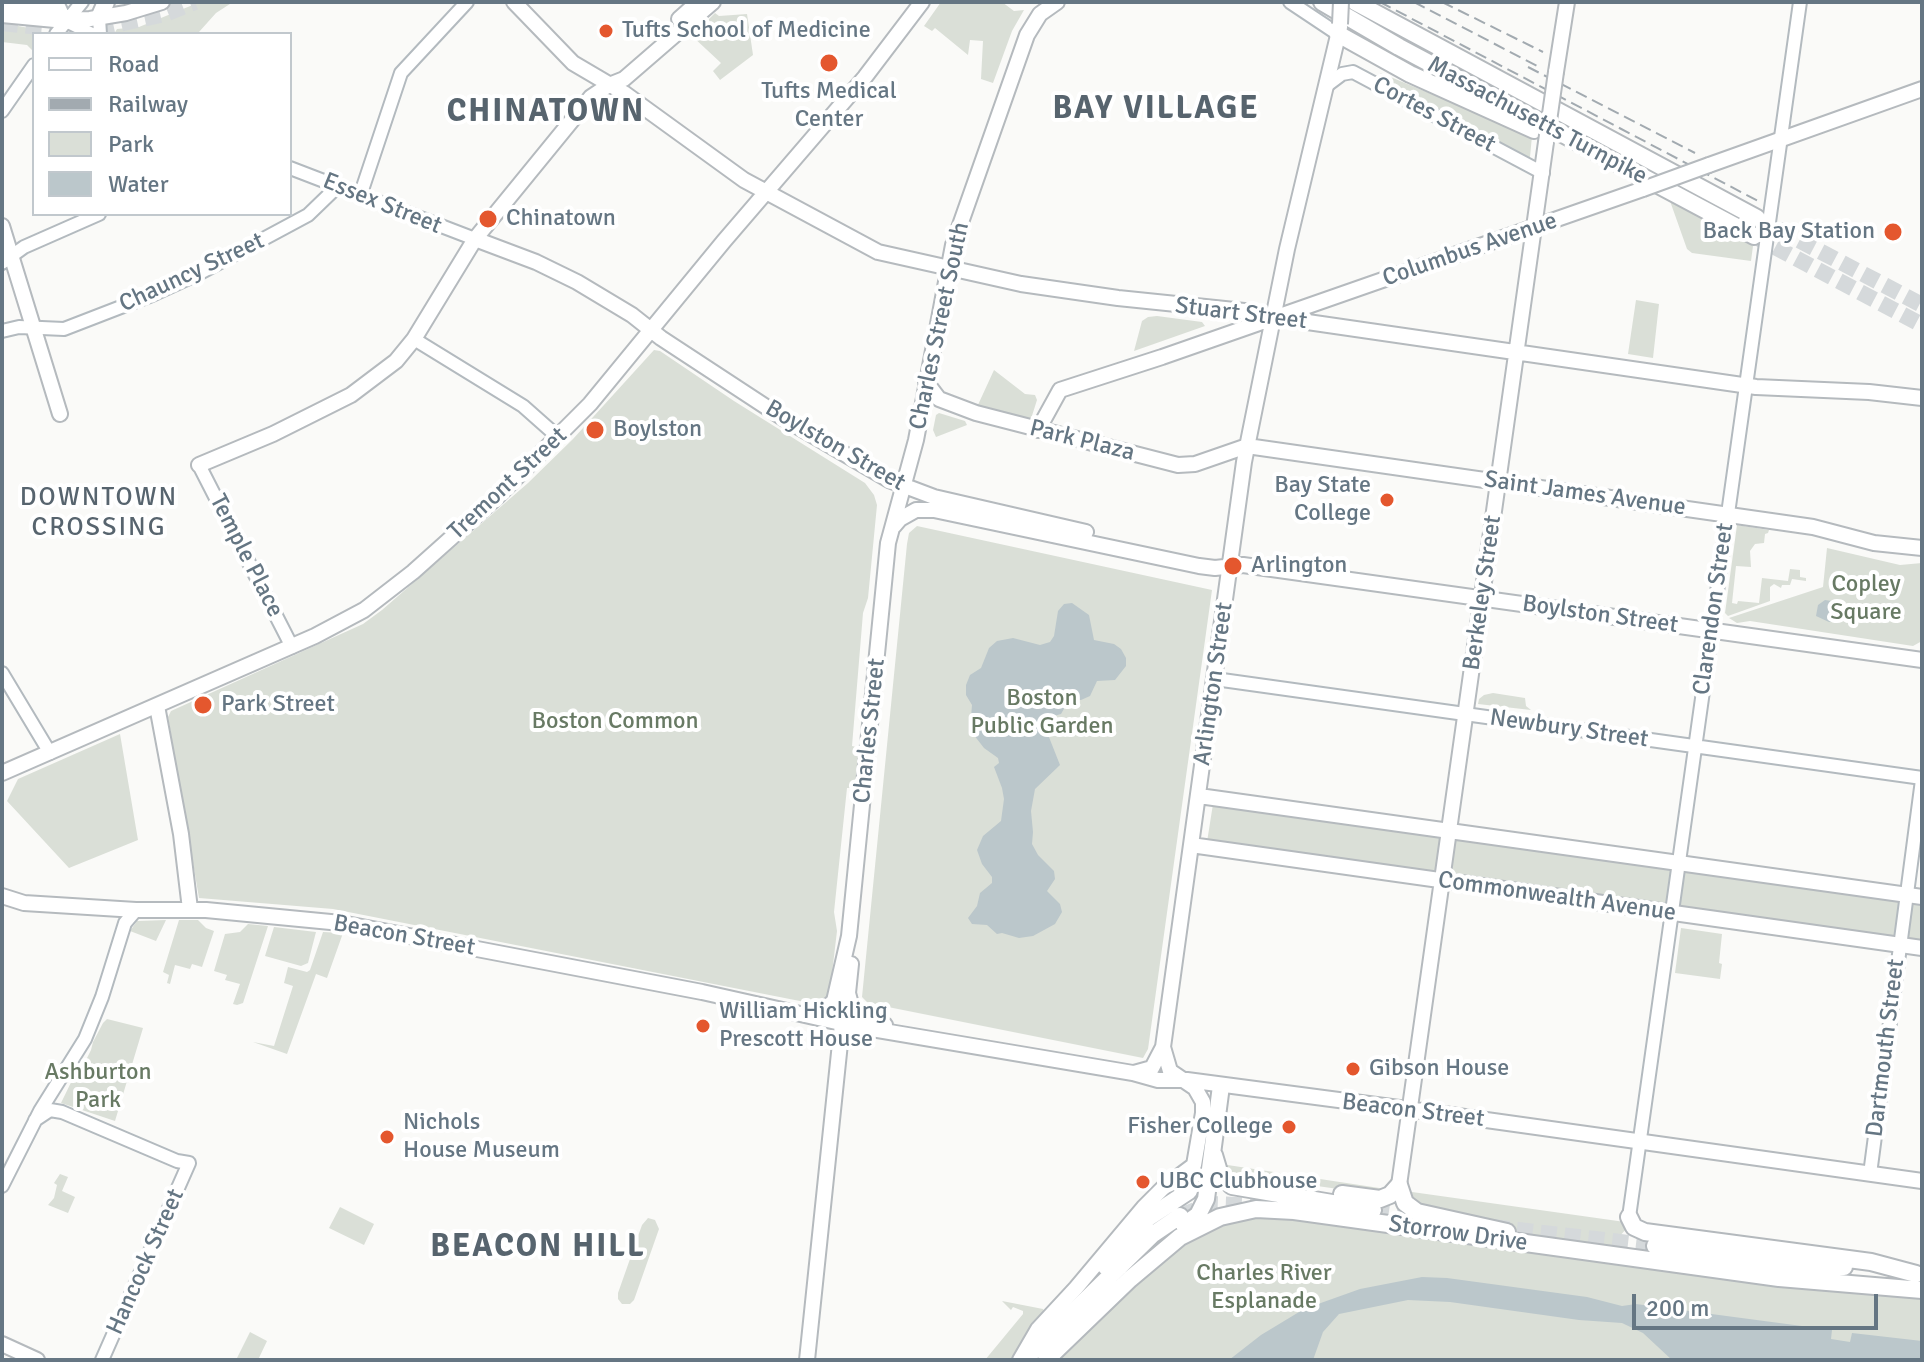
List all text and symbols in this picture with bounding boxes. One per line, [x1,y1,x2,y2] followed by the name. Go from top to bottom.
[622,17,871,45] place label: Tufts School of Medicine
[597,22,615,40] marker: Tufts School of Medicine
[32,32,292,216] legend
[108,49,159,79] text: Road
[1422,51,1652,191] street label: Massachusetts Turnpike
[818,52,840,74] marker: Tufts Medical Center
[1368,71,1500,159] street label: Cortes Street
[761,78,897,134] place label: Tufts Medical Center
[108,89,188,119] text: Railway
[1052,91,1260,129] district label: BAY VILLAGE
[447,94,645,132] district label: CHINATOWN
[108,129,154,159] text: Park
[318,167,446,241] street label: Essex Street
[108,169,168,199] text: Water
[506,205,616,233] place label: Chinatown
[1379,207,1561,293] street label: Columbus Avenue
[477,208,499,230] marker: Chinatown
[1703,218,1875,246] place label: Back Bay Station
[904,220,976,432] street label: Charles Street South
[1882,221,1904,243] marker: Back Bay Station
[115,227,269,319] street label: Chauncy Street
[1173,292,1309,336] street label: Stuart Street
[760,394,910,498] street label: Boylston Street
[1027,414,1137,468] street label: Park Plaza
[613,416,702,444] place label: Boylston
[584,419,606,441] marker: Boylston
[443,422,573,546] street label: Tremont Street
[1482,466,1688,522] street label: Saint James Avenue
[1274,472,1371,528] place label: Bay State College
[20,482,178,544] district label: DOWNTOWN CROSSING
[203,490,289,622] street label: Temple Place
[1378,491,1396,509] marker: Bay State College
[1458,514,1508,672] street label: Berkeley Street
[1688,521,1740,697] street label: Clarendon Street
[1251,552,1347,580] place label: Arlington
[1222,555,1244,577] marker: Arlington
[1830,571,1902,627] park label: Copley Square
[1520,590,1680,640] street label: Boylston Street
[1188,601,1240,767] street label: Arlington Street
[848,657,892,805] street label: Charles Street
[970,685,1114,741] park label: Boston Public Garden
[221,691,335,719] place label: Park Street
[192,694,214,716] marker: Park Street
[1488,704,1650,754] street label: Newbury Street
[531,708,699,736] park label: Boston Common
[1436,866,1678,928] street label: Commonwealth Avenue
[331,909,477,963] street label: Beacon Street
[1861,957,1911,1139] street label: Dartmouth Street
[719,998,888,1054] place label: William Hickling Prescott House
[694,1017,712,1035] marker: William Hickling Prescott House
[1369,1055,1509,1083] place label: Gibson House
[44,1059,152,1115] park label: Ashburton Park
[1344,1060,1362,1078] marker: Gibson House
[1340,1088,1486,1134] street label: Beacon Street
[403,1109,560,1165] place label: Nichols House Museum
[1127,1113,1273,1141] place label: Fisher College
[1280,1118,1298,1136] marker: Fisher College
[378,1128,396,1146] marker: Nichols House Museum
[1159,1168,1317,1196] place label: UBC Clubhouse
[1134,1173,1152,1191] marker: UBC Clubhouse
[101,1185,191,1339] street label: Hancock Street
[1387,1210,1529,1258] street label: Storrow Drive
[430,1229,646,1267] district label: BEACON HILL
[1196,1260,1332,1316] park label: Charles River Esplanade
[1636,1278,1882,1328] scale bar
[1646,1293,1709,1323] text: 200 m

